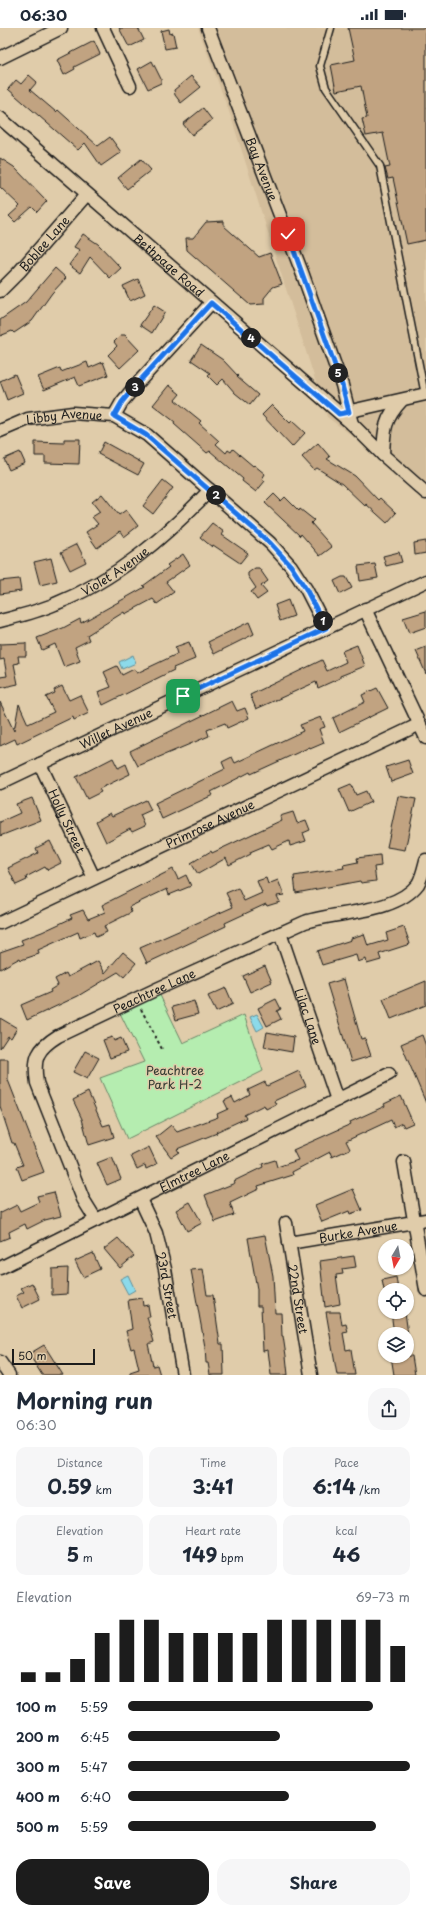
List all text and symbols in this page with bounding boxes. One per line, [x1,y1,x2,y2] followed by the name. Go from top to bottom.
[20,3,67,26] text: 06:30
[242,134,283,204] street label: Bay Avenue
[15,211,74,275] street label: Boblee Lane
[271,217,305,251] pin
[277,223,299,245] icon: check
[130,229,208,301] street label: Bethpage Road
[241,328,261,348] pin: 4
[247,329,255,346] text: 4
[328,363,348,383] pin: 5
[334,364,342,381] text: 5
[125,377,145,397] pin: 3
[131,378,139,395] text: 3
[25,404,104,428] street label: Libby Avenue
[206,485,226,505] pin: 2
[212,486,220,503] text: 2
[78,542,153,600] street label: Violet Avenue
[313,611,333,631] pin: 1
[320,612,326,629] text: 1
[166,679,200,713] pin
[172,685,194,707] icon: arrive
[76,703,156,753] street label: Willet Avenue
[44,786,90,856] street label: Holly Street
[162,795,258,852] street label: Primrose Avenue
[110,964,199,1018] street label: Peachtree Lane
[291,986,326,1047] street label: Lilac Lane
[146,1061,204,1093] park label: Peachtree Park H-2
[156,1146,233,1196] street label: Elmtree Lane
[317,1216,399,1247] street label: Burke Avenue
[378,1239,414,1275] north arrow
[378,1239,414,1363] map controls
[152,1250,182,1320] street label: 23rd Street
[284,1263,313,1335] street label: 22nd Street
[378,1283,414,1319] button: locate
[378,1327,414,1363] button: layers
[12,1347,95,1366] scale bar
[18,1347,47,1364] text: 50 m
[16,1383,153,1416] text: Morning run
[368,1388,410,1430] button: share
[16,1415,56,1434] text: 06:30
[57,1454,103,1471] text: Distance
[200,1454,226,1471] text: Time
[334,1454,359,1471] text: Pace
[47,1471,92,1501] text: 0.59
[192,1471,234,1501] text: 3:41
[312,1471,356,1501] text: 6:14
[92,1481,112,1498] text: km
[356,1481,380,1498] text: /km
[56,1522,103,1539] text: Elevation
[185,1522,241,1539] text: Heart rate
[335,1522,357,1539] text: kcal
[66,1539,79,1569] text: 5
[182,1539,217,1569] text: 149
[332,1539,360,1569] text: 46
[79,1549,93,1566] text: m
[217,1549,244,1566] text: bpm
[16,1587,72,1606] text: Elevation
[356,1587,410,1606] text: 69–73 m
[16,1697,57,1716] text: 100 m
[80,1697,108,1716] text: 5:59
[16,1727,60,1746] text: 200 m
[80,1727,109,1746] text: 6:45
[16,1757,60,1776] text: 300 m
[80,1757,107,1776] text: 5:47
[16,1787,60,1806] text: 400 m
[80,1787,111,1806] text: 6:40
[16,1817,59,1836] text: 500 m
[80,1817,108,1836] text: 5:59
[16,1859,209,1905] button: Save
[217,1859,410,1905] button: Share

